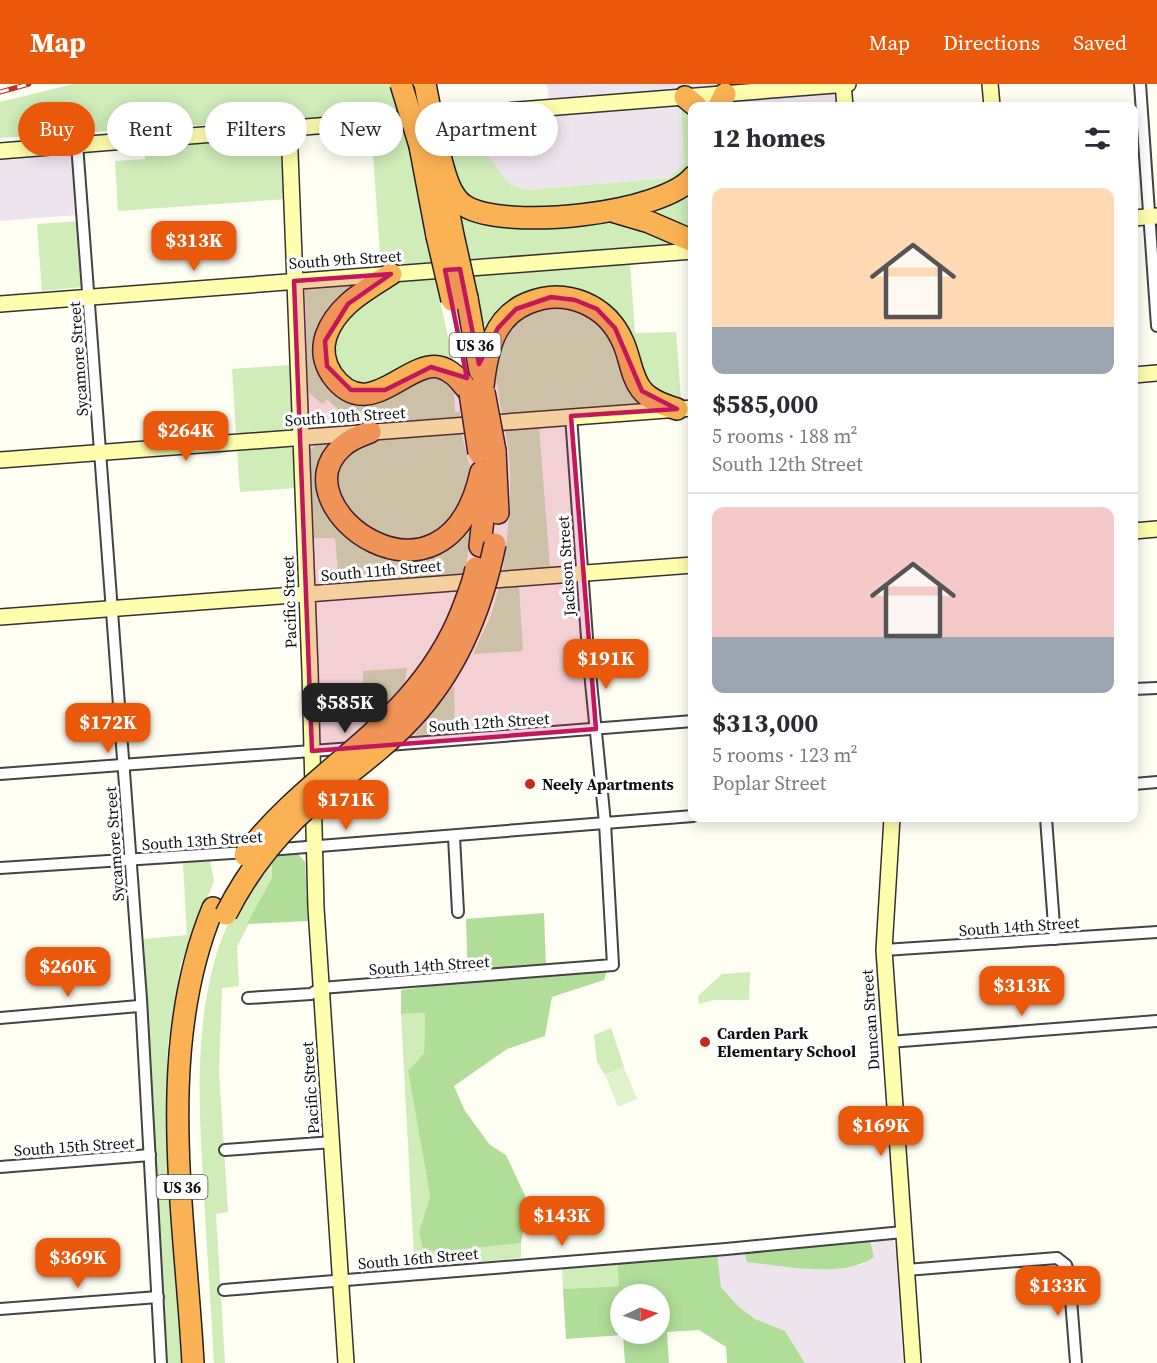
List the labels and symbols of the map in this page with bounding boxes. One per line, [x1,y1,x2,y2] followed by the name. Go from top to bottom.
[152,221,236,272] pin: $313K
[288,244,403,274] street label: South 9th Street
[63,300,93,417] street label: Sycamore Street
[450,333,500,357] road number: US 36
[284,401,407,431] street label: South 10th Street
[144,411,228,462] pin: $264K
[551,514,581,618] street label: Jackson Street
[276,554,302,649] street label: Pacific Street
[320,554,443,586] street label: South 11th Street
[564,639,648,690] pin: $191K
[303,683,387,734] pin: $585K
[66,703,150,754] pin: $172K
[428,707,551,737] street label: South 12th Street
[542,773,674,795] place label: Neely Apartments
[523,777,537,791] marker: Neely Apartments
[304,780,388,831] pin: $171K
[99,785,129,902] street label: Sycamore Street
[141,825,264,855] street label: South 13th Street
[958,911,1081,941] street label: South 14th Street
[26,947,110,998] pin: $260K
[368,950,491,980] street label: South 14th Street
[980,966,1064,1017] pin: $313K
[855,968,884,1071] street label: Duncan Street
[717,1022,856,1062] place label: Carden Park Elementary School
[698,1035,712,1049] marker: Carden Park Elementary School
[296,1040,324,1135] street label: Pacific Street
[839,1106,923,1157] pin: $169K
[13,1131,136,1161] street label: South 15th Street
[156,1175,207,1199] road number: US 36
[520,1196,604,1247] pin: $143K
[36,1238,120,1289] pin: $369K
[357,1242,480,1274] street label: South 16th Street
[1016,1266,1100,1317] pin: $133K
[610,1284,670,1344] north arrow

